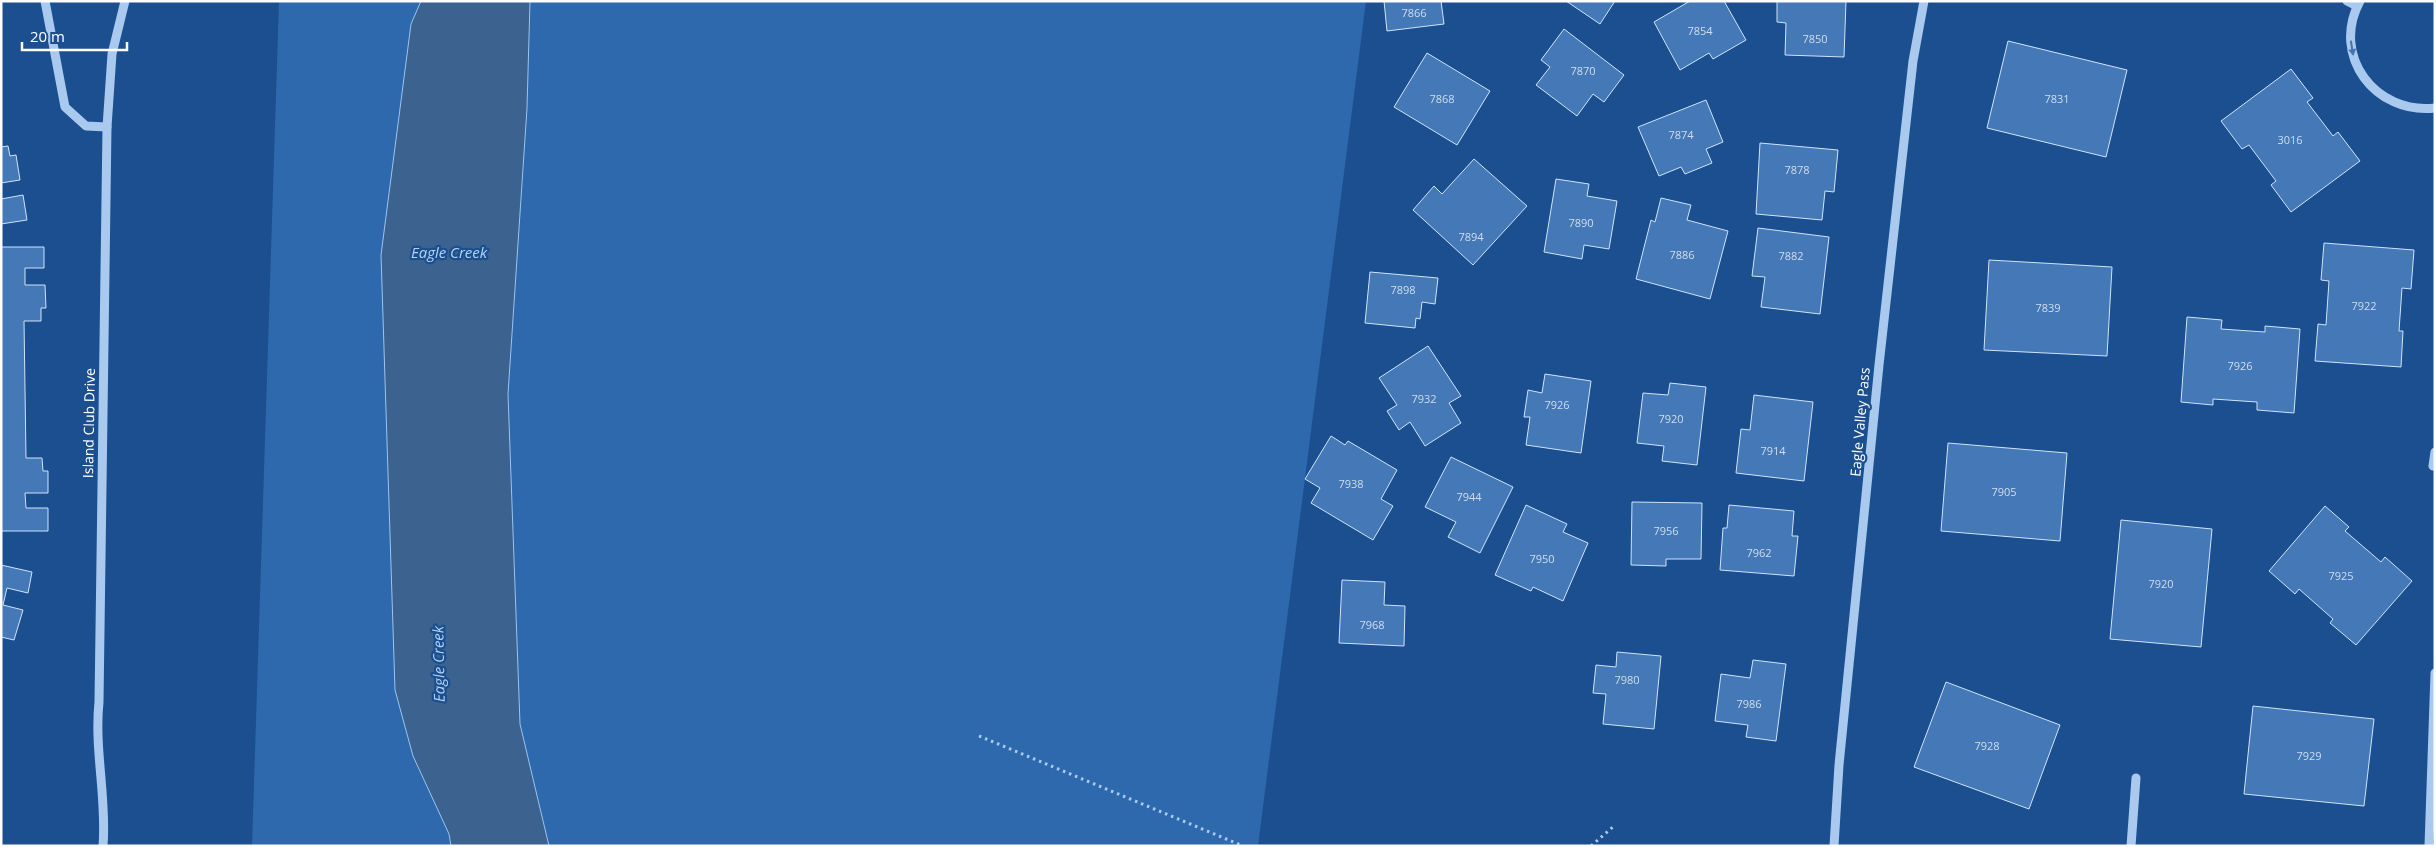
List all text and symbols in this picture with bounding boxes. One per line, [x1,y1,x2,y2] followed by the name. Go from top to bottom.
[1401,5,1427,20] house number: 7866
[22,20,128,52] scale bar
[1687,23,1713,38] house number: 7854
[30,26,65,46] text: 20 m
[1802,31,1828,46] house number: 7850
[2349,41,2357,57] one-way arrow
[1570,63,1596,78] house number: 7870
[1429,91,1455,106] house number: 7868
[2044,91,2070,106] house number: 7831
[1668,127,1694,142] house number: 7874
[2277,132,2303,147] house number: 3016
[1784,162,1810,177] house number: 7878
[1568,215,1594,230] house number: 7890
[1458,229,1484,244] house number: 7894
[411,242,488,262] water label: Eagle Creek
[1669,247,1695,262] house number: 7886
[1778,248,1804,263] house number: 7882
[1390,282,1416,297] house number: 7898
[2351,298,2377,313] house number: 7922
[2035,300,2061,315] house number: 7839
[2227,358,2253,373] house number: 7926
[1845,366,1874,477] street label: Eagle Valley Pass
[78,368,99,478] street label: Island Club Drive
[1411,391,1437,406] house number: 7932
[1544,397,1570,412] house number: 7926
[1658,411,1684,426] house number: 7920
[1760,443,1786,458] house number: 7914
[1338,476,1364,491] house number: 7938
[1991,484,2017,499] house number: 7905
[1456,489,1482,504] house number: 7944
[1653,523,1679,538] house number: 7956
[1746,545,1772,560] house number: 7962
[1529,551,1555,566] house number: 7950
[2328,568,2354,583] house number: 7925
[2148,576,2174,591] house number: 7920
[1359,617,1385,632] house number: 7968
[427,625,449,702] water label: Eagle Creek
[1614,672,1640,687] house number: 7980
[1736,696,1762,711] house number: 7986
[1974,738,2000,753] house number: 7928
[2296,748,2322,763] house number: 7929

